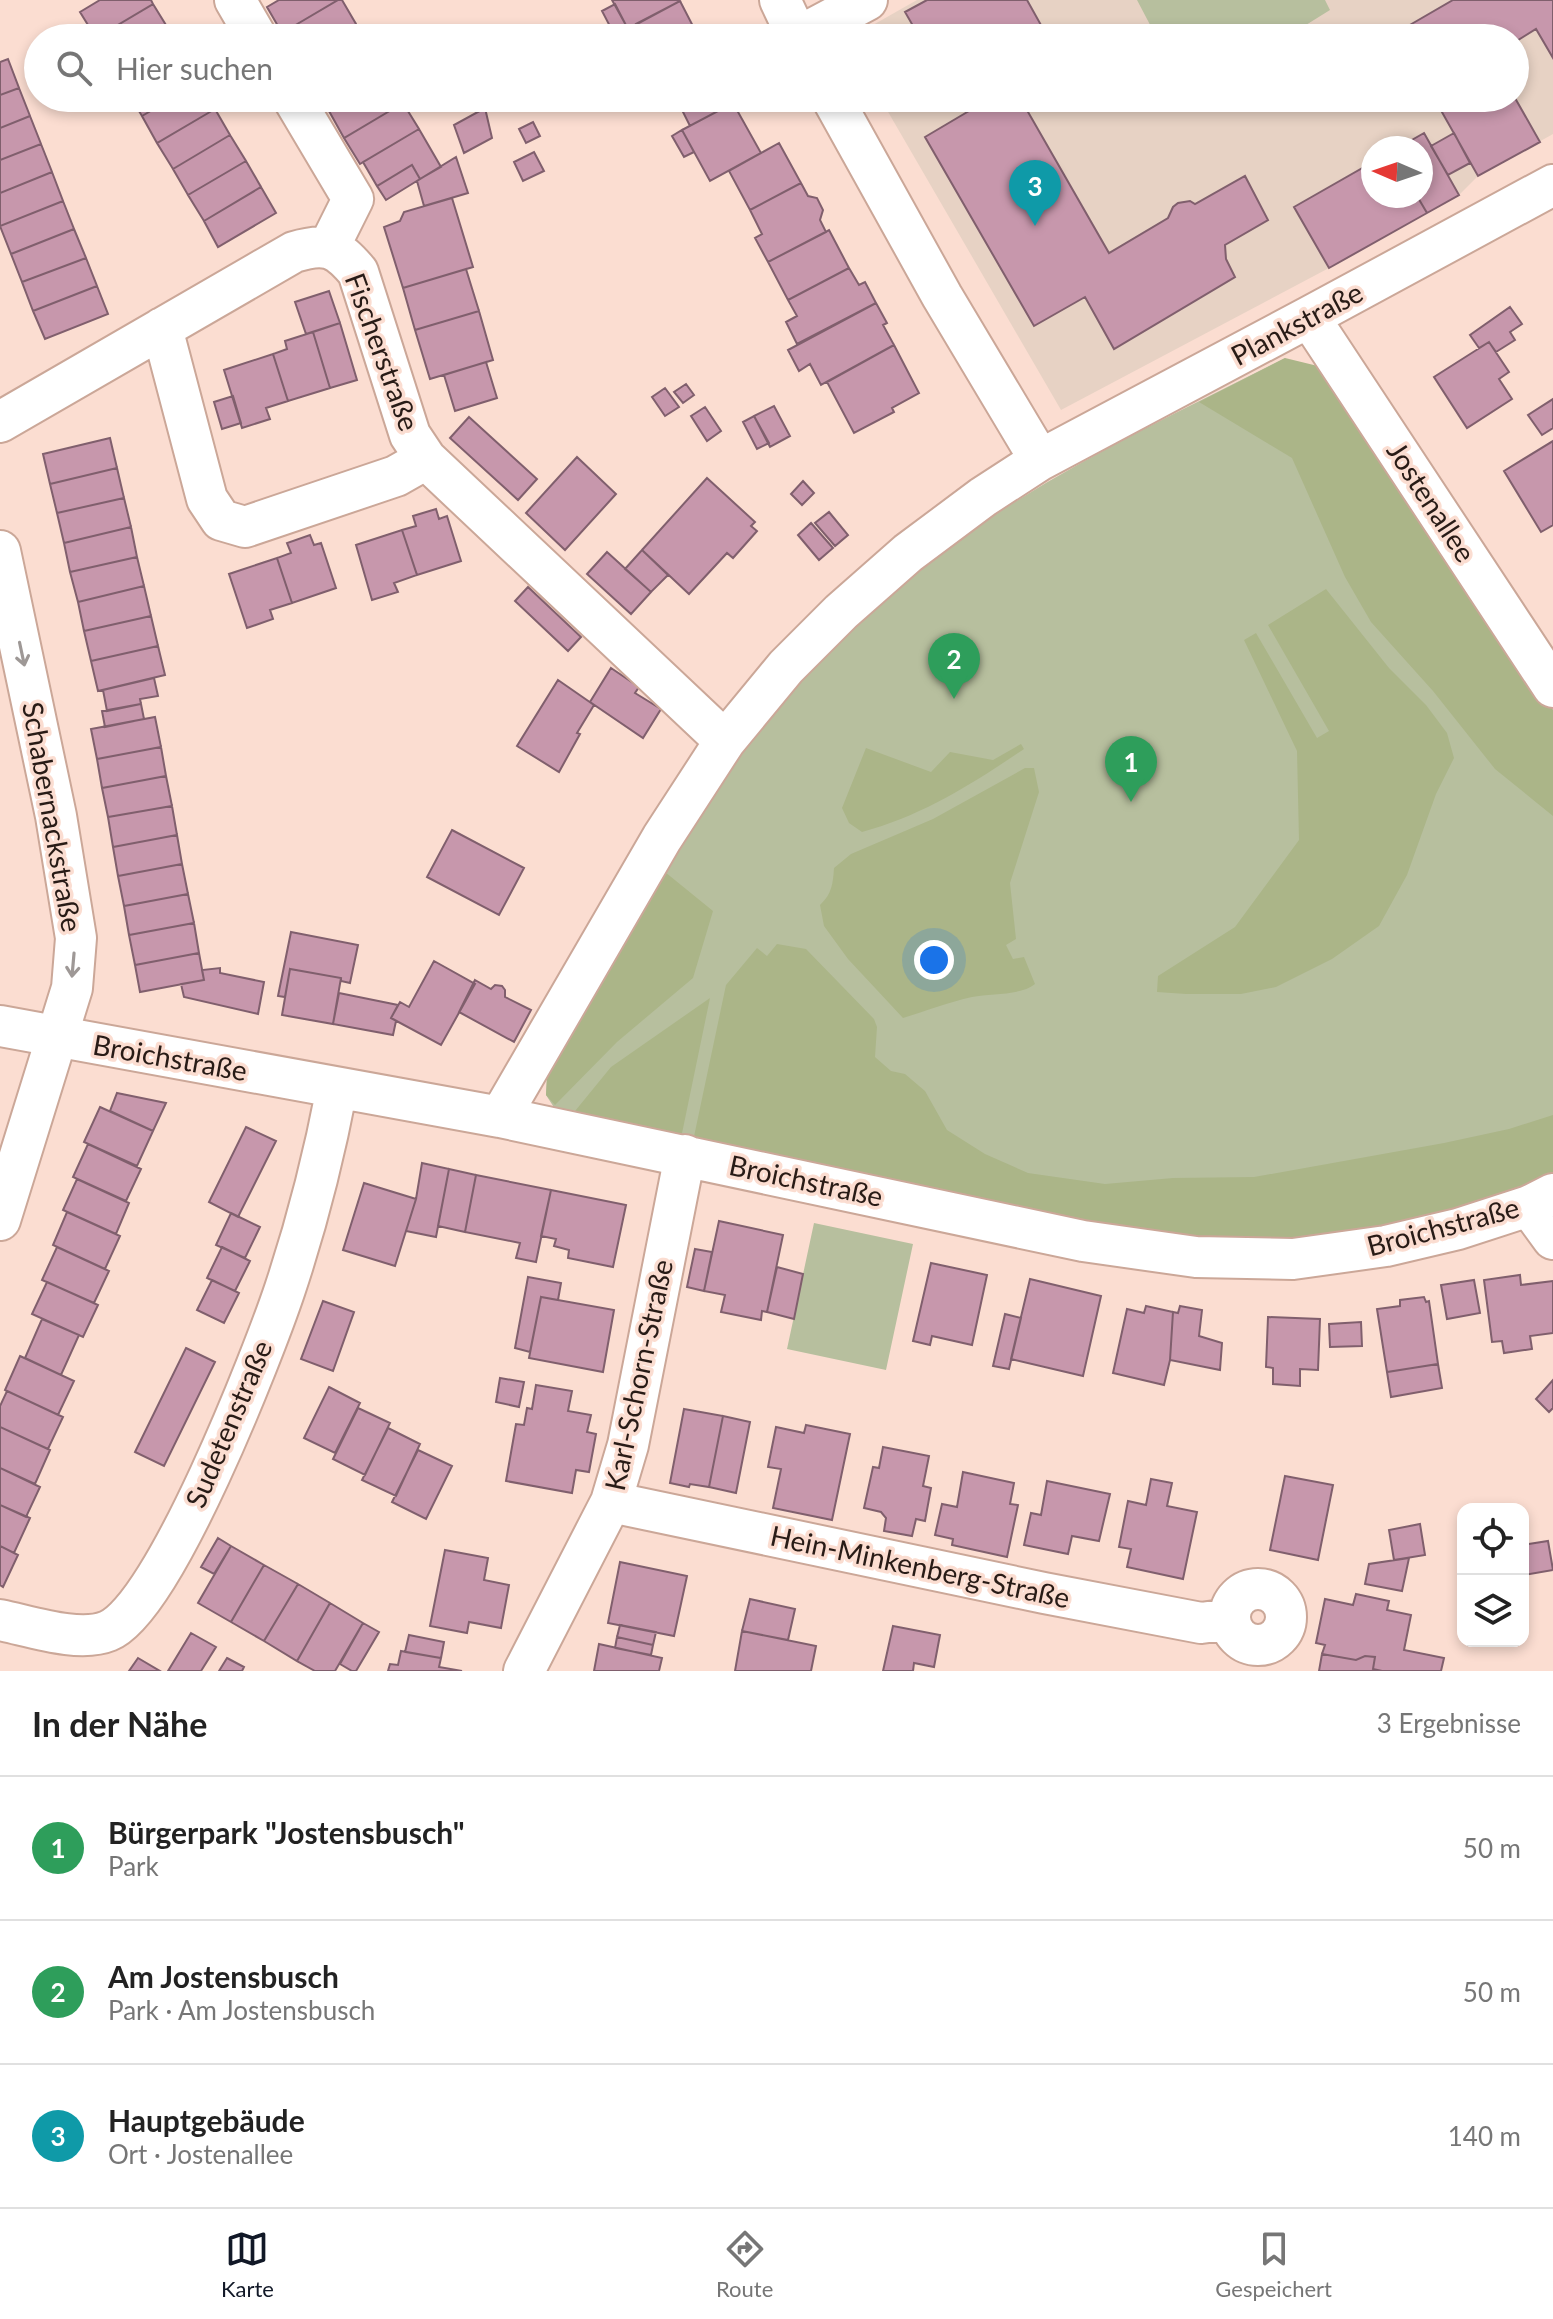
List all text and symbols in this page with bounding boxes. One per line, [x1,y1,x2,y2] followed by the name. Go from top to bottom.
[24,24,1529,112] search box
[52,46,96,90] icon: search
[116,50,273,86] text: Hier suchen
[1361,136,1433,208] north arrow
[1009,160,1061,226] pin: 3
[339,268,427,435] street label: Fischerstraße
[1225,274,1368,372] street label: Plankstraße
[1380,435,1483,568] street label: Jostenallee
[928,633,980,699] pin: 2
[15,641,30,667] one-way arrow
[16,699,90,934] street label: Schabernackstraße
[1105,736,1157,802] pin: 1
[914,940,954,980] your location
[66,951,81,978] one-way arrow
[90,1027,250,1087] street label: Broichstraße
[726,1147,886,1213] street label: Broichstraße
[1363,1189,1523,1263] street label: Broichstraße
[597,1256,679,1493] street label: Karl-Schorn-Straße
[178,1335,279,1512] street label: Sudetenstraße
[1457,1503,1529,1647] map controls
[1457,1503,1529,1575] button: locate
[767,1518,1073,1614] street label: Hein-Minkenberg-Straße
[1457,1575,1529,1647] button: layers
[32,1703,207,1744] text: In der Nähe
[1377,1707,1521,1739] text: 3 Ergebnisse
[108,1814,465,1850] text: Bürgerpark "Jostensbusch"
[50,1832,66,1864] text: 1
[1463,1832,1521,1864] text: 50 m
[108,1850,159,1882] text: Park
[108,1958,339,1994] text: Am Jostensbusch
[50,1976,66,2008] text: 2
[1463,1976,1521,2008] text: 50 m
[108,1994,375,2026] text: Park · Am Jostensbusch
[108,2102,305,2138] text: Hauptgebäude
[50,2120,66,2152] text: 3
[1448,2120,1521,2152] text: 140 m
[108,2138,293,2170] text: Ort · Jostenallee
[221,2227,274,2302] tab: Karte
[716,2227,773,2302] tab: Route
[1215,2227,1332,2302] tab: Gespeichert

